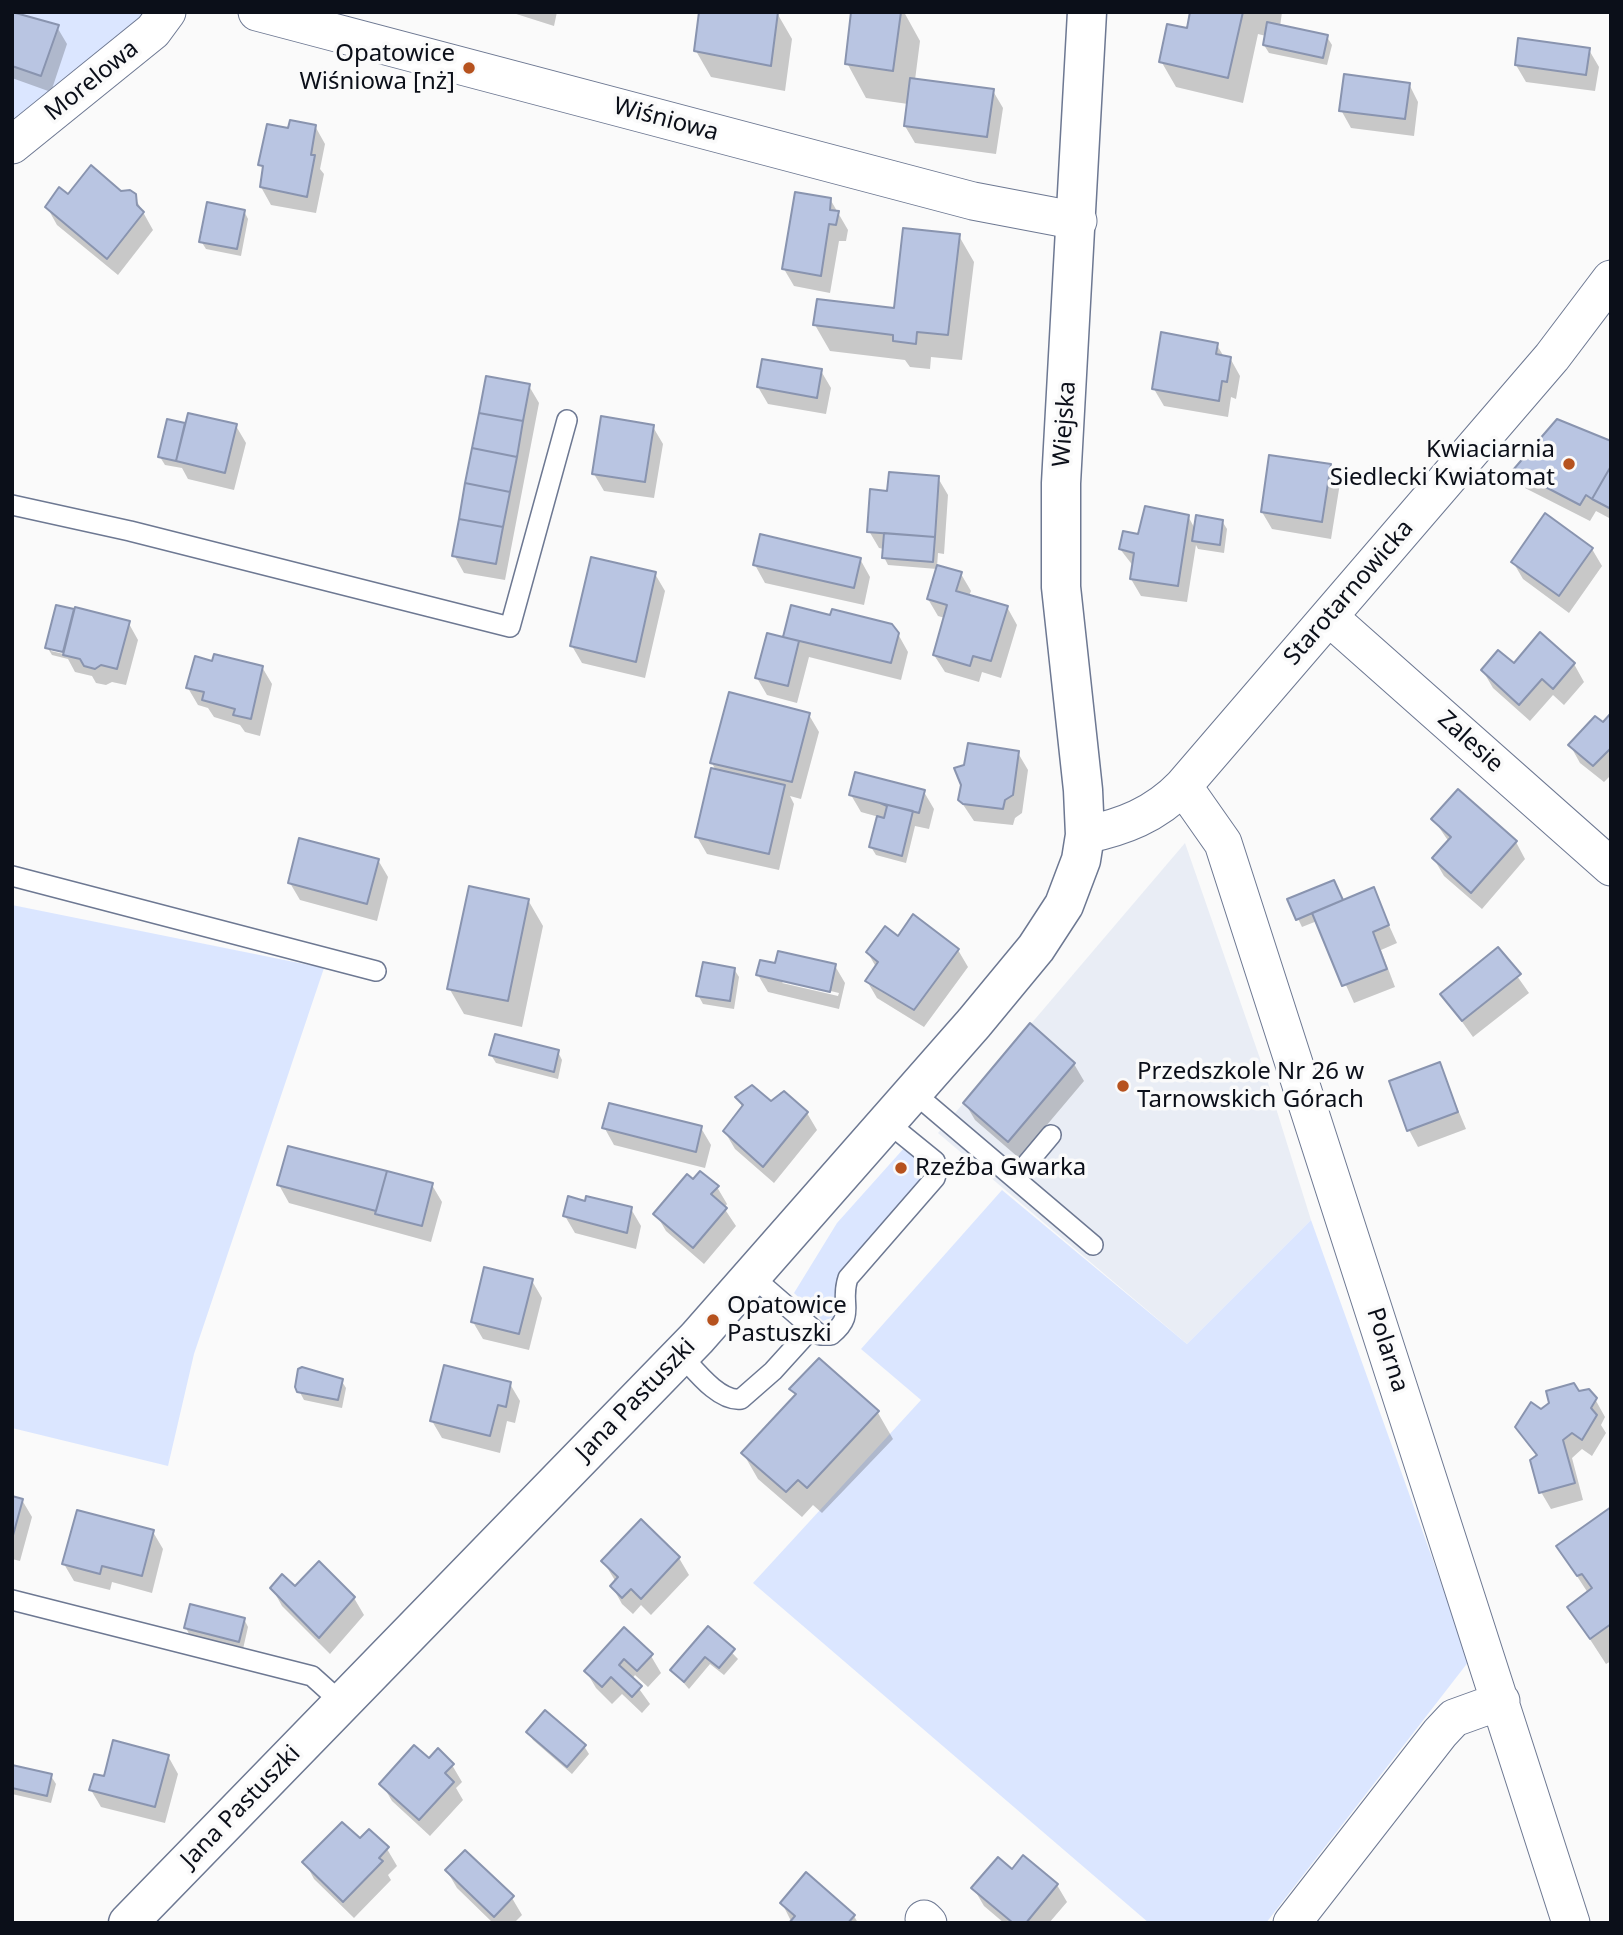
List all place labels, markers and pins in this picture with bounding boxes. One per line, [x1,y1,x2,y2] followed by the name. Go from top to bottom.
[299,40,455,96] place label: Opatowice Wiśniowa [nż]
[461,60,477,76] marker: Opatowice Wiśniowa [nż]
[1330,436,1555,492] place label: Kwiaciarnia Siedlecki Kwiatomat
[1561,456,1577,472] marker: Kwiaciarnia Siedlecki Kwiatomat
[1137,1058,1364,1114] place label: Przedszkole Nr 26 w Tarnowskich Górach
[1115,1078,1131,1094] marker: Przedszkole Nr 26 w Tarnowskich Górach
[915,1154,1086,1182] place label: Rzeźba Gwarka
[893,1160,909,1176] marker: Rzeźba Gwarka
[727,1292,847,1348] place label: Opatowice Pastuszki
[705,1312,721,1328] marker: Opatowice Pastuszki

